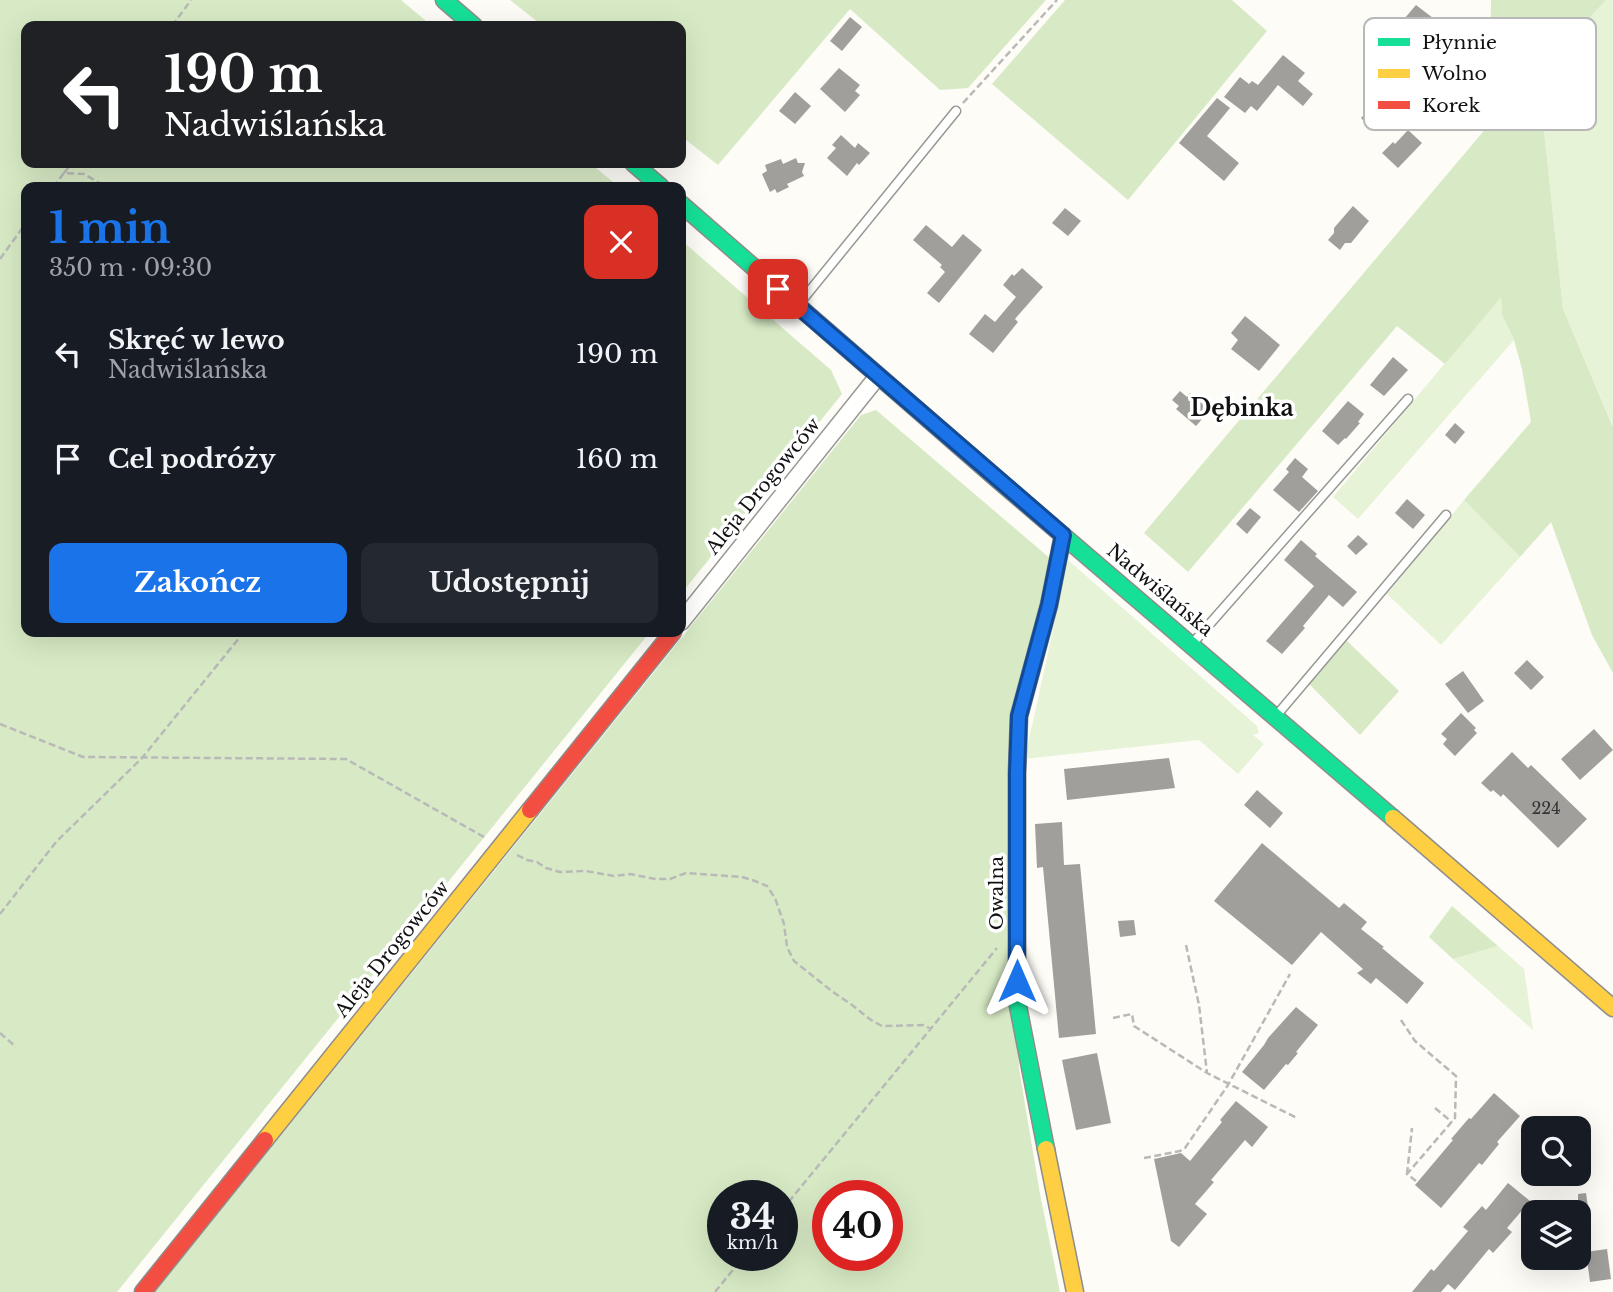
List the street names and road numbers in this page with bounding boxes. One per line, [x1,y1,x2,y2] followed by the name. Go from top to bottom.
[700,413,825,560] street label: Aleja Drogowców
[1102,539,1218,641] street label: Nadwiślańska
[985,855,1008,930] street label: Owalna
[329,876,454,1023] street label: Aleja Drogowców

